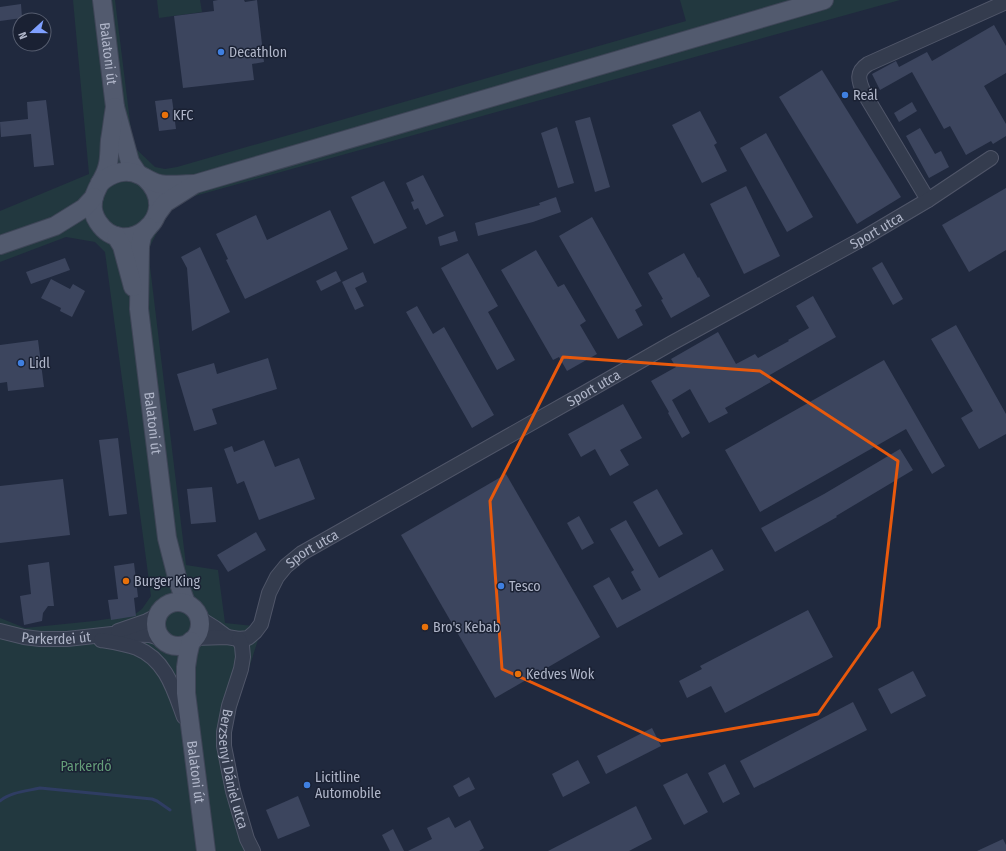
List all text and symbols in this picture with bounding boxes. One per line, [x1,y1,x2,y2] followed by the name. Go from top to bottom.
[12,12,52,52] north arrow
[96,21,121,86] street label: Balatoni út
[16,30,30,41] text: N
[229,44,287,61] place label: Decathlon
[216,47,226,57] marker: Decathlon
[853,87,878,104] place label: Reál
[840,90,850,100] marker: Reál
[173,107,193,124] place label: KFC
[160,110,170,120] marker: KFC
[847,208,906,253] street label: Sport utca
[29,355,50,372] place label: Lidl
[16,358,26,368] marker: Lidl
[564,366,623,410] street label: Sport utca
[141,391,165,456] street label: Balatoni út
[282,526,341,571] street label: Sport utca
[134,573,200,590] place label: Burger King
[121,576,131,586] marker: Burger King
[509,578,541,595] place label: Tesco
[496,581,506,591] marker: Tesco
[433,619,500,636] place label: Bro's Kebab
[420,622,430,632] marker: Bro's Kebab
[21,628,92,648] street label: Parkerdei út
[526,666,595,683] place label: Kedves Wok
[513,669,523,679] marker: Kedves Wok
[215,707,252,831] street label: Berzsenyi Dániel utca
[184,740,208,805] street label: Balatoni út
[60,758,112,775] park label: Parkerdő
[315,769,381,802] place label: Licitline Automobile
[302,780,312,790] marker: Licitline Automobile

